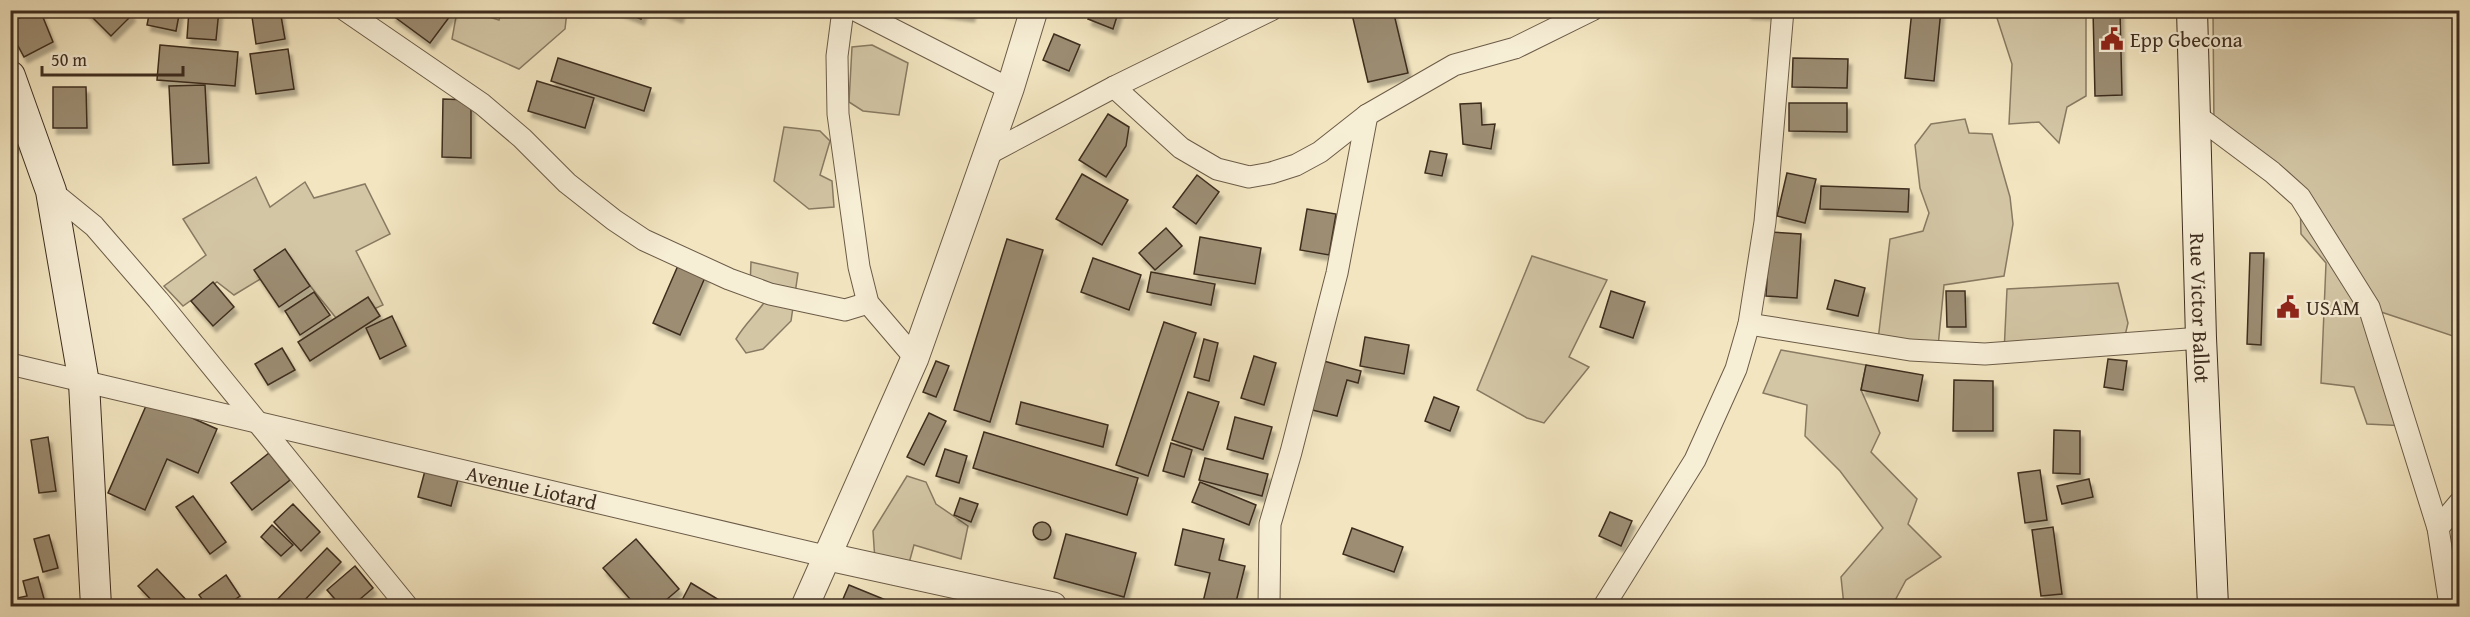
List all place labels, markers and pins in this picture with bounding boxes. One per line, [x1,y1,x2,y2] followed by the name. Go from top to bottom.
[2130,24,2243,55] place label: Epp Gbecona
[2099,26,2125,52] public building icon: Epp Gbecona
[2306,292,2360,323] place label: USAM
[2275,294,2301,320] public building icon: USAM

